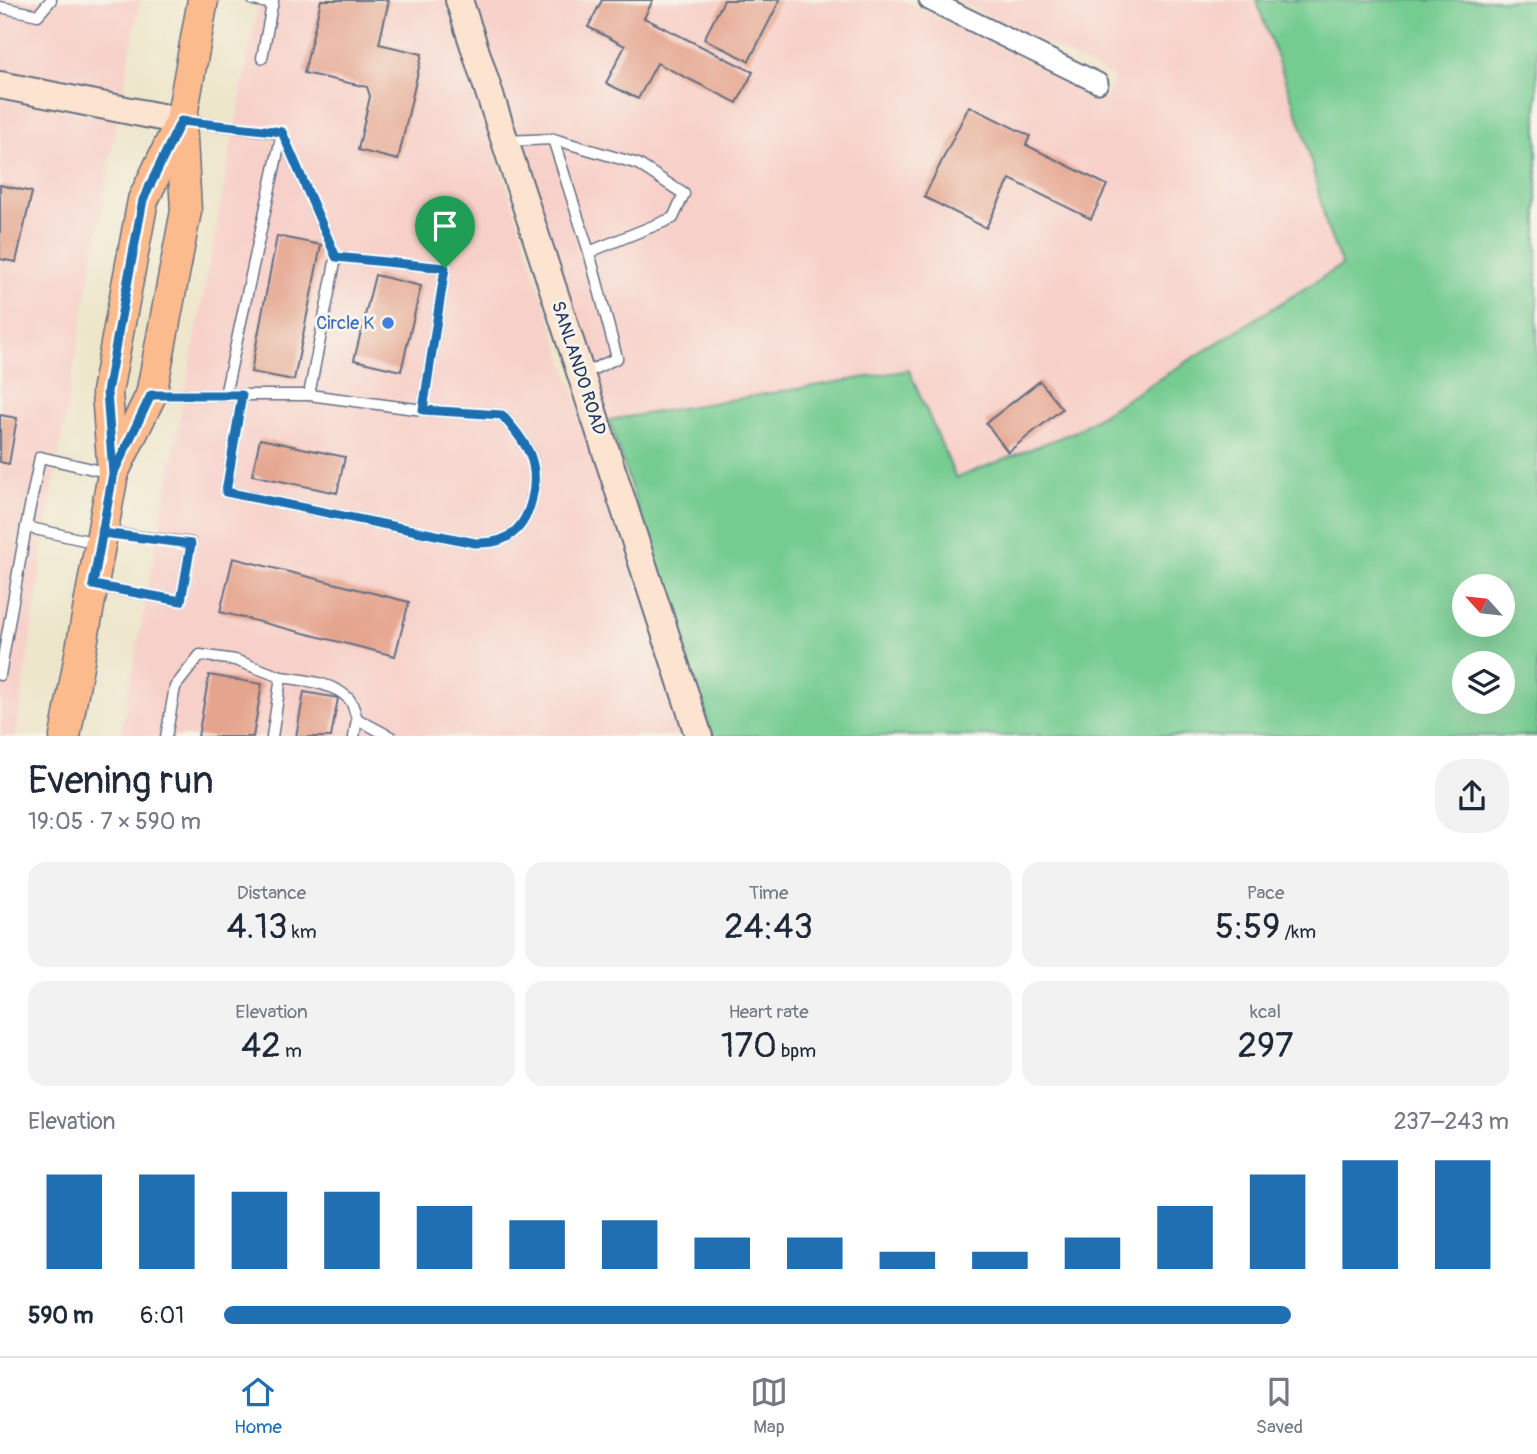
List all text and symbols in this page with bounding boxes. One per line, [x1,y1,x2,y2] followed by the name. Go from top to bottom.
[415,196,475,268] pin
[426,207,464,245] icon: arrive
[546,298,611,438] street label: SANLANDO ROAD
[316,312,374,335] place label: Circle K
[380,315,396,331] marker: Circle K
[1452,574,1516,637] north arrow
[1452,574,1515,714] map controls
[1452,651,1515,714] button: layers
[28,757,214,805] text: Evening run
[1435,759,1509,833] button: share
[28,807,201,836] text: 19:05 · 7 × 590 m
[237,881,306,905] text: Distance
[749,881,788,905] text: Time
[1247,881,1284,905] text: Pace
[226,905,288,949] text: 4.13
[724,905,813,949] text: 24:43
[1215,905,1280,949] text: 5:59
[288,920,317,944] text: km
[1280,920,1316,944] text: /km
[235,1000,308,1024] text: Elevation
[728,1000,809,1024] text: Heart rate
[1250,1000,1281,1024] text: kcal
[241,1024,281,1068] text: 42
[721,1024,777,1068] text: 170
[1237,1024,1294,1068] text: 297
[281,1039,302,1063] text: m
[777,1039,816,1063] text: bpm
[28,1107,116,1136] text: Elevation
[1394,1107,1509,1136] text: 237–243 m
[28,1301,93,1330] text: 590 m
[140,1301,184,1330] text: 6:01
[234,1373,282,1439] tab: Home
[750,1373,788,1439] tab: Map
[1256,1373,1303,1439] tab: Saved

